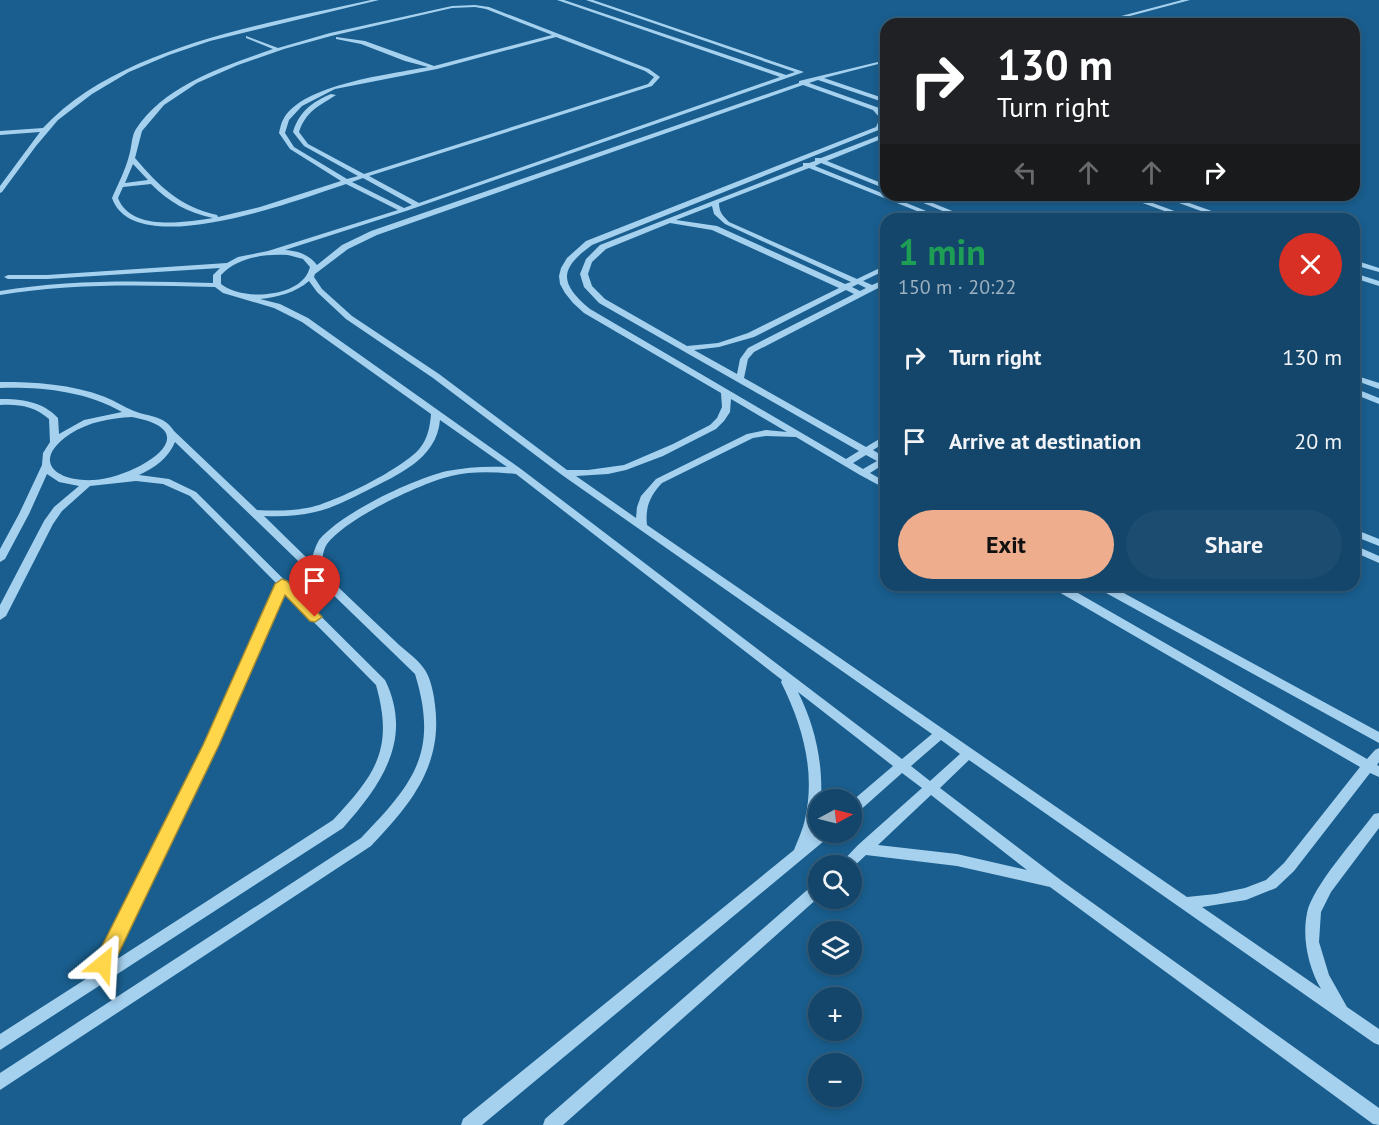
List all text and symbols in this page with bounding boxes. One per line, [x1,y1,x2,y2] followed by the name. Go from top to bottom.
[997,37,1113,92] text: 130 m
[898,42,976,120] icon: right
[997,90,1110,124] text: Turn right
[1009,156,1042,189] icon: left
[1072,156,1105,189] icon: ahead
[1135,156,1168,189] icon: ahead
[1198,156,1231,189] icon: right
[898,228,986,275] text: 1 min
[1279,233,1342,296] button: close
[898,274,1016,300] text: 150 m · 20:22
[898,341,931,374] icon: right
[949,343,1041,371] text: Turn right
[1282,343,1342,371] text: 130 m
[898,425,931,458] icon: arrive
[949,427,1141,455] text: Arrive at destination
[1294,427,1342,455] text: 20 m
[898,510,1114,579] button: Exit
[1126,510,1342,579] button: Share
[289,555,340,617] pin
[298,564,331,597] icon: arrive
[808,789,862,843] north arrow
[808,789,862,1107] map controls
[808,855,862,909] button: search
[808,921,862,975] button: layers
[71,932,135,996] position arrow
[808,987,862,1041] button: +
[808,1053,862,1107] button: −

